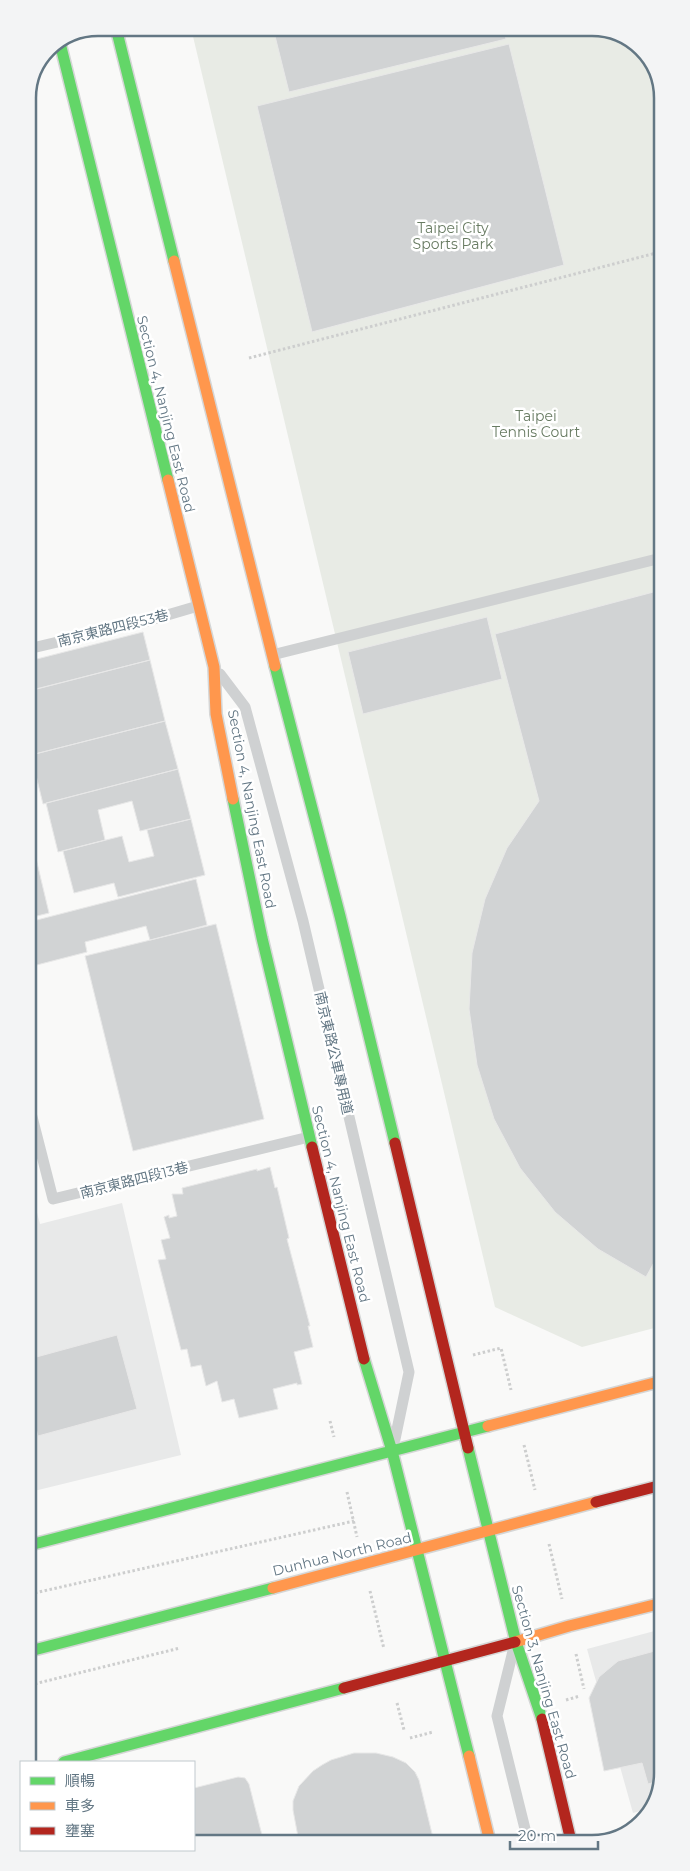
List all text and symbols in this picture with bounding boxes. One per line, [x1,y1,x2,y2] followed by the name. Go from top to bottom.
[413,219,494,253] park label: Taipei City Sports Park
[133,314,199,514] street label: Section 4, Nanjing East Road
[492,407,580,441] park label: Taipei Tennis Court
[56,606,170,650] street label: 南京東路四段53巷
[224,708,280,910] street label: Section 4, Nanjing East Road
[311,990,357,1116] street label: 南京東路公車專用道
[308,1104,374,1304] street label: Section 4, Nanjing East Road
[78,1158,190,1202] street label: 南京東路四段13巷
[271,1528,413,1580] street label: Dunhua North Road
[508,1583,580,1781] street label: Section 3, Nanjing East Road
[20,1761,195,1851] legend
[65,1771,95,1790] text: 順暢
[65,1796,95,1815] text: 車多
[510,1818,598,1850] scale bar
[65,1821,95,1840] text: 壅塞
[518,1826,556,1845] text: 20 m

